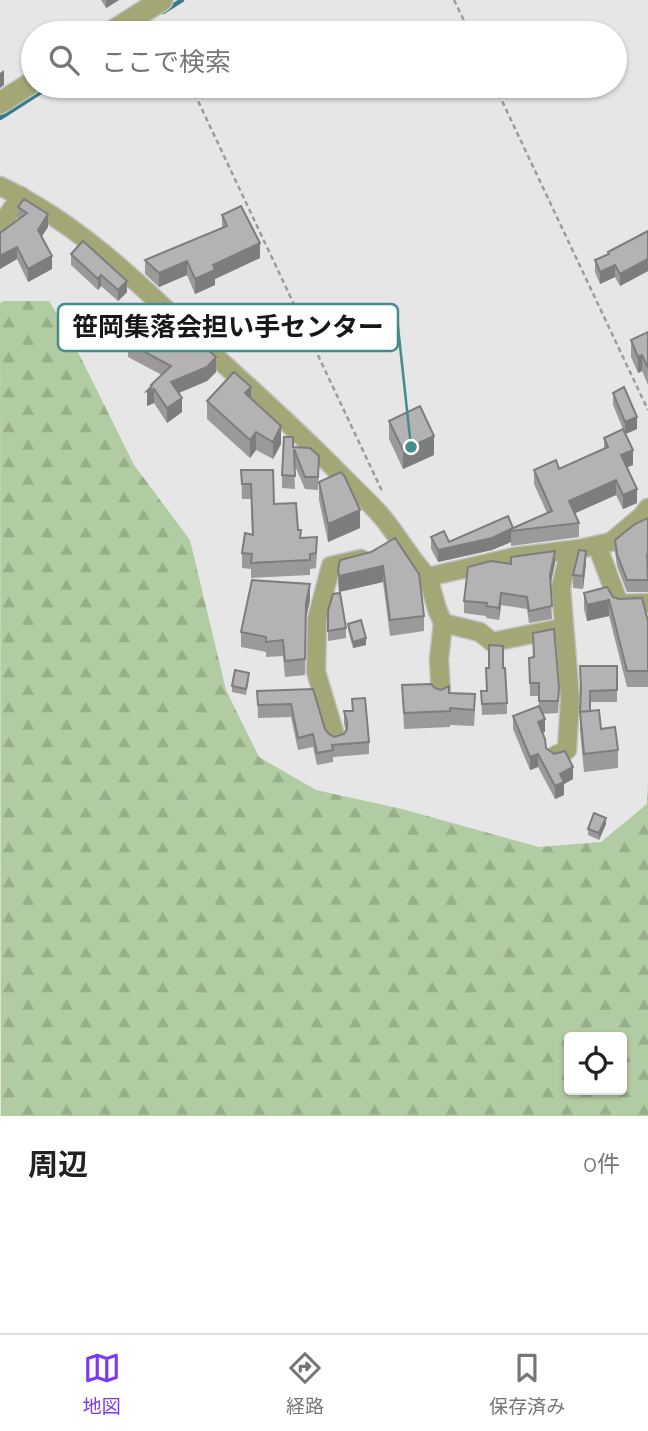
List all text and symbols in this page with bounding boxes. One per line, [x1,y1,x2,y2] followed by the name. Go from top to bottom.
[21,21,627,98] search box
[45,41,83,79] icon: search
[101,47,231,77] text: ここで検索
[58,304,398,351] callout: 笹岡集落会担い手センター
[72,312,384,342] text: 笹岡集落会担い手センター
[564,1032,627,1095] map controls
[564,1032,627,1095] button: locate
[28,1147,88,1182] text: 周辺
[583,1150,620,1177] text: 0件
[83,1349,121,1418] tab: 地図
[286,1349,324,1418] tab: 経路
[489,1349,565,1418] tab: 保存済み

